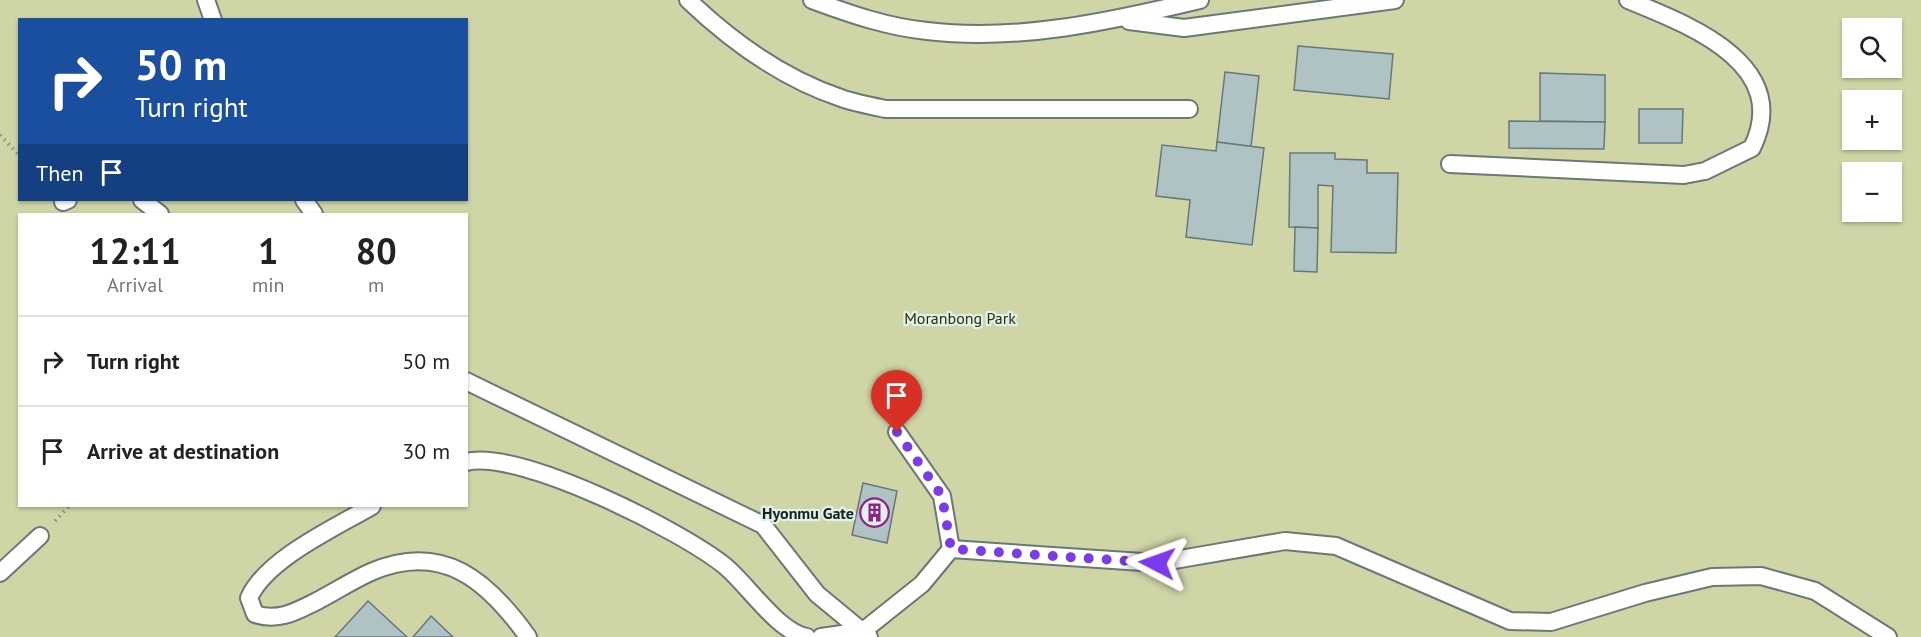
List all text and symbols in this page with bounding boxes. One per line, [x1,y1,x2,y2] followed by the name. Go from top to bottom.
[1842,18,1902,222] map controls
[1842,18,1902,78] button: search
[135,37,227,92] text: 50 m
[36,42,114,120] icon: right
[135,90,248,124] text: Turn right
[1842,90,1902,150] button: +
[95,156,128,189] icon: arrive
[36,159,83,187] text: Then
[1842,162,1902,222] button: −
[89,227,181,274] text: 12:11
[258,227,278,274] text: 1
[356,227,397,274] text: 80
[107,272,163,298] text: Arrival
[252,272,285,298] text: min
[368,272,384,298] text: m
[904,308,1016,328] park label: Moranbong Park
[36,345,69,378] icon: right
[87,347,179,375] text: Turn right
[402,347,450,375] text: 50 m
[871,370,922,432] pin
[880,379,913,412] icon: arrive
[36,435,69,468] icon: arrive
[87,437,279,465] text: Arrive at destination
[402,437,450,465] text: 30 m
[859,497,891,529] building icon: Hyonmu Gate
[762,503,854,523] place label: Hyonmu Gate
[1125,531,1189,595] position arrow

